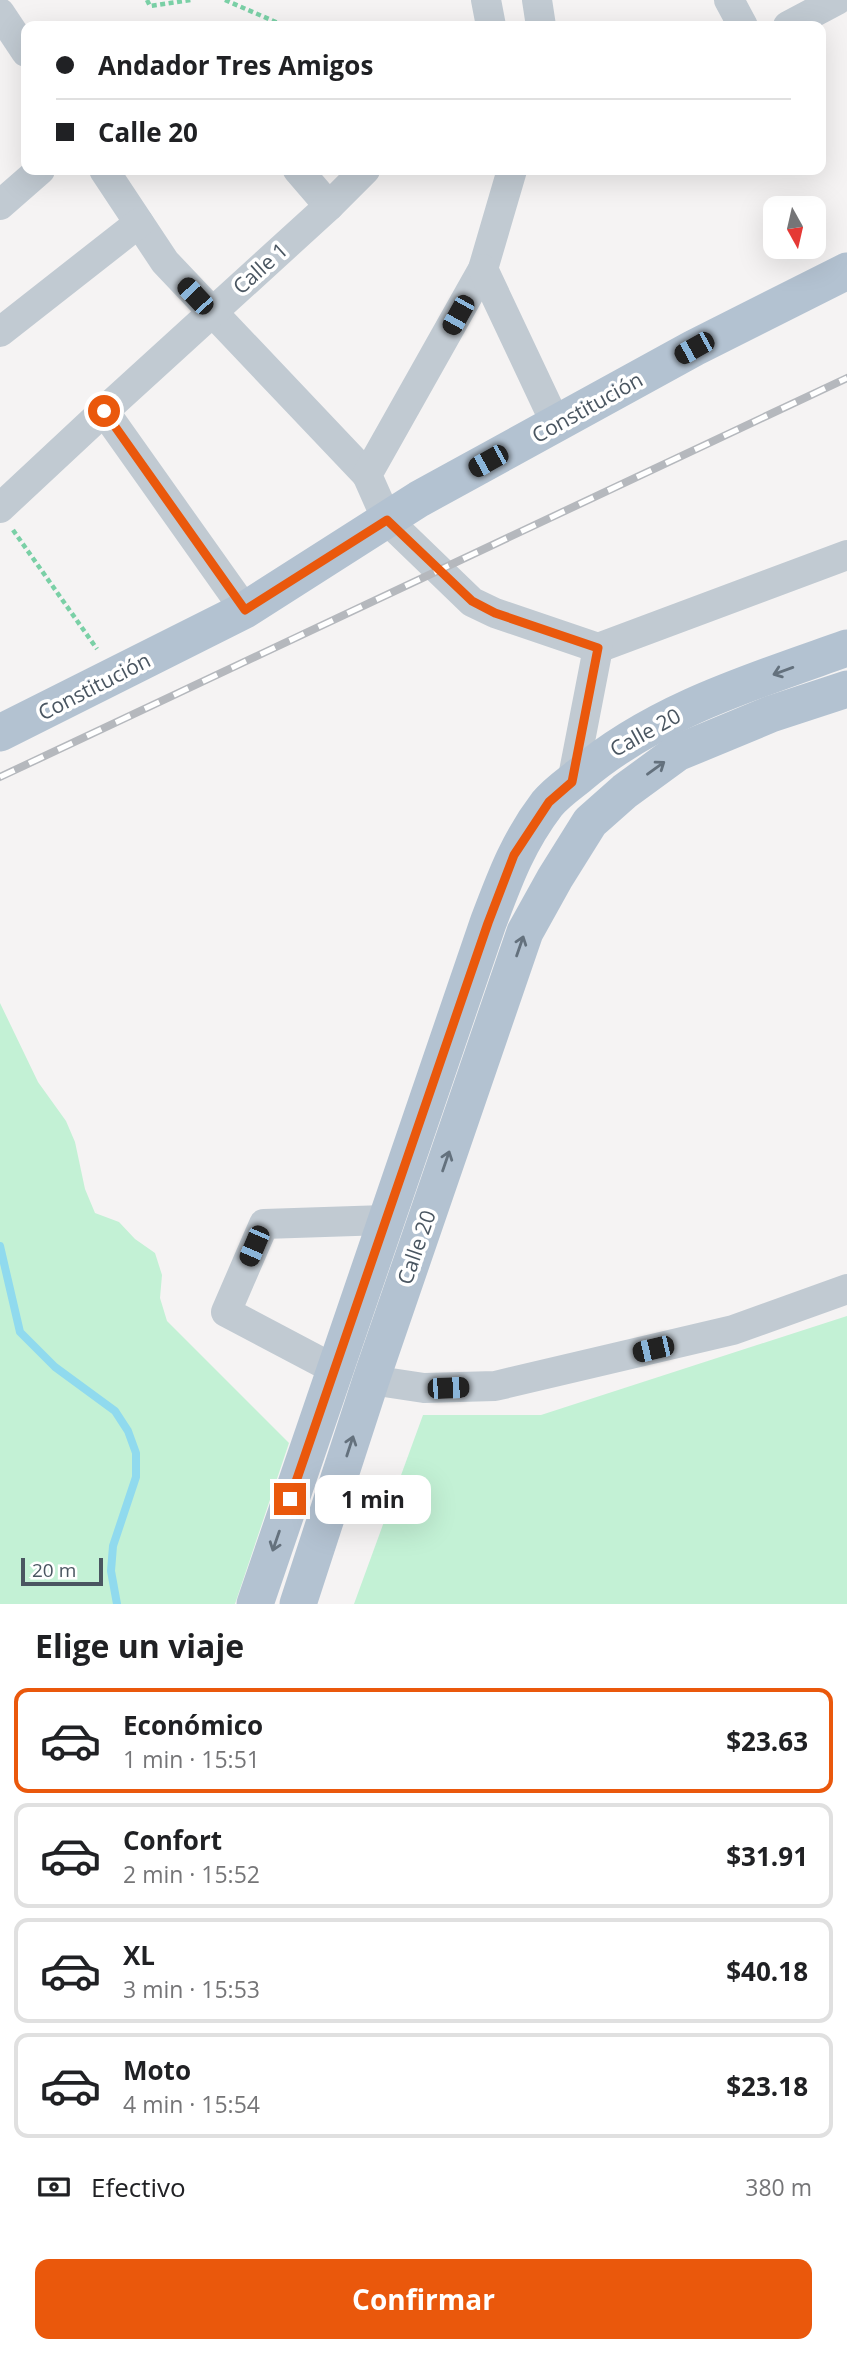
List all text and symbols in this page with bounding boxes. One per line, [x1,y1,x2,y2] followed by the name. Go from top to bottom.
[98,47,373,83] text: Andador Tres Amigos
[98,114,198,150] text: Calle 20
[763,196,826,259] north arrow
[763,196,826,259] map controls
[227,236,293,300] street label: Calle 1
[173,273,218,319] car
[439,292,478,338] car
[671,329,718,367] car
[527,365,647,449] street label: Constitución
[88,395,120,427] route start
[465,442,512,480] car
[33,646,155,726] street label: Constitución
[772,666,794,678] one-way arrow
[605,701,685,763] street label: Calle 20
[646,761,665,775] one-way arrow
[515,935,527,957] one-way arrow
[441,1150,453,1172] one-way arrow
[390,1206,442,1288] street label: Calle 20
[237,1223,272,1269] car
[631,1334,676,1364] car
[427,1377,470,1399] car
[344,1435,357,1457] one-way arrow
[314,1474,430,1524] callout: 1 min
[274,1483,306,1515] route end
[341,1483,405,1515] text: 1 min
[269,1530,282,1552] one-way arrow
[21,1555,103,1587] scale bar
[32,1557,76,1583] text: 20 m
[35,1624,244,1667] text: Elige un viaje
[123,1707,263,1743] text: Económico
[39,1709,102,1772] icon: car
[726,1723,808,1759] text: $23.63
[123,1743,260,1775] text: 1 min · 15:51
[123,1822,222,1858] text: Confort
[39,1824,102,1887] icon: car
[726,1838,808,1874] text: $31.91
[123,1858,260,1890] text: 2 min · 15:52
[123,1937,155,1973] text: XL
[39,1939,102,2002] icon: car
[726,1953,808,1989] text: $40.18
[123,1973,260,2005] text: 3 min · 15:53
[123,2052,191,2088] text: Moto
[39,2054,102,2117] icon: car
[726,2068,808,2104] text: $23.18
[123,2088,260,2120] text: 4 min · 15:54
[35,2168,73,2206] icon: cash
[91,2169,186,2205] text: Efectivo
[745,2171,812,2203] text: 380 m
[35,2259,812,2339] button: Confirmar

